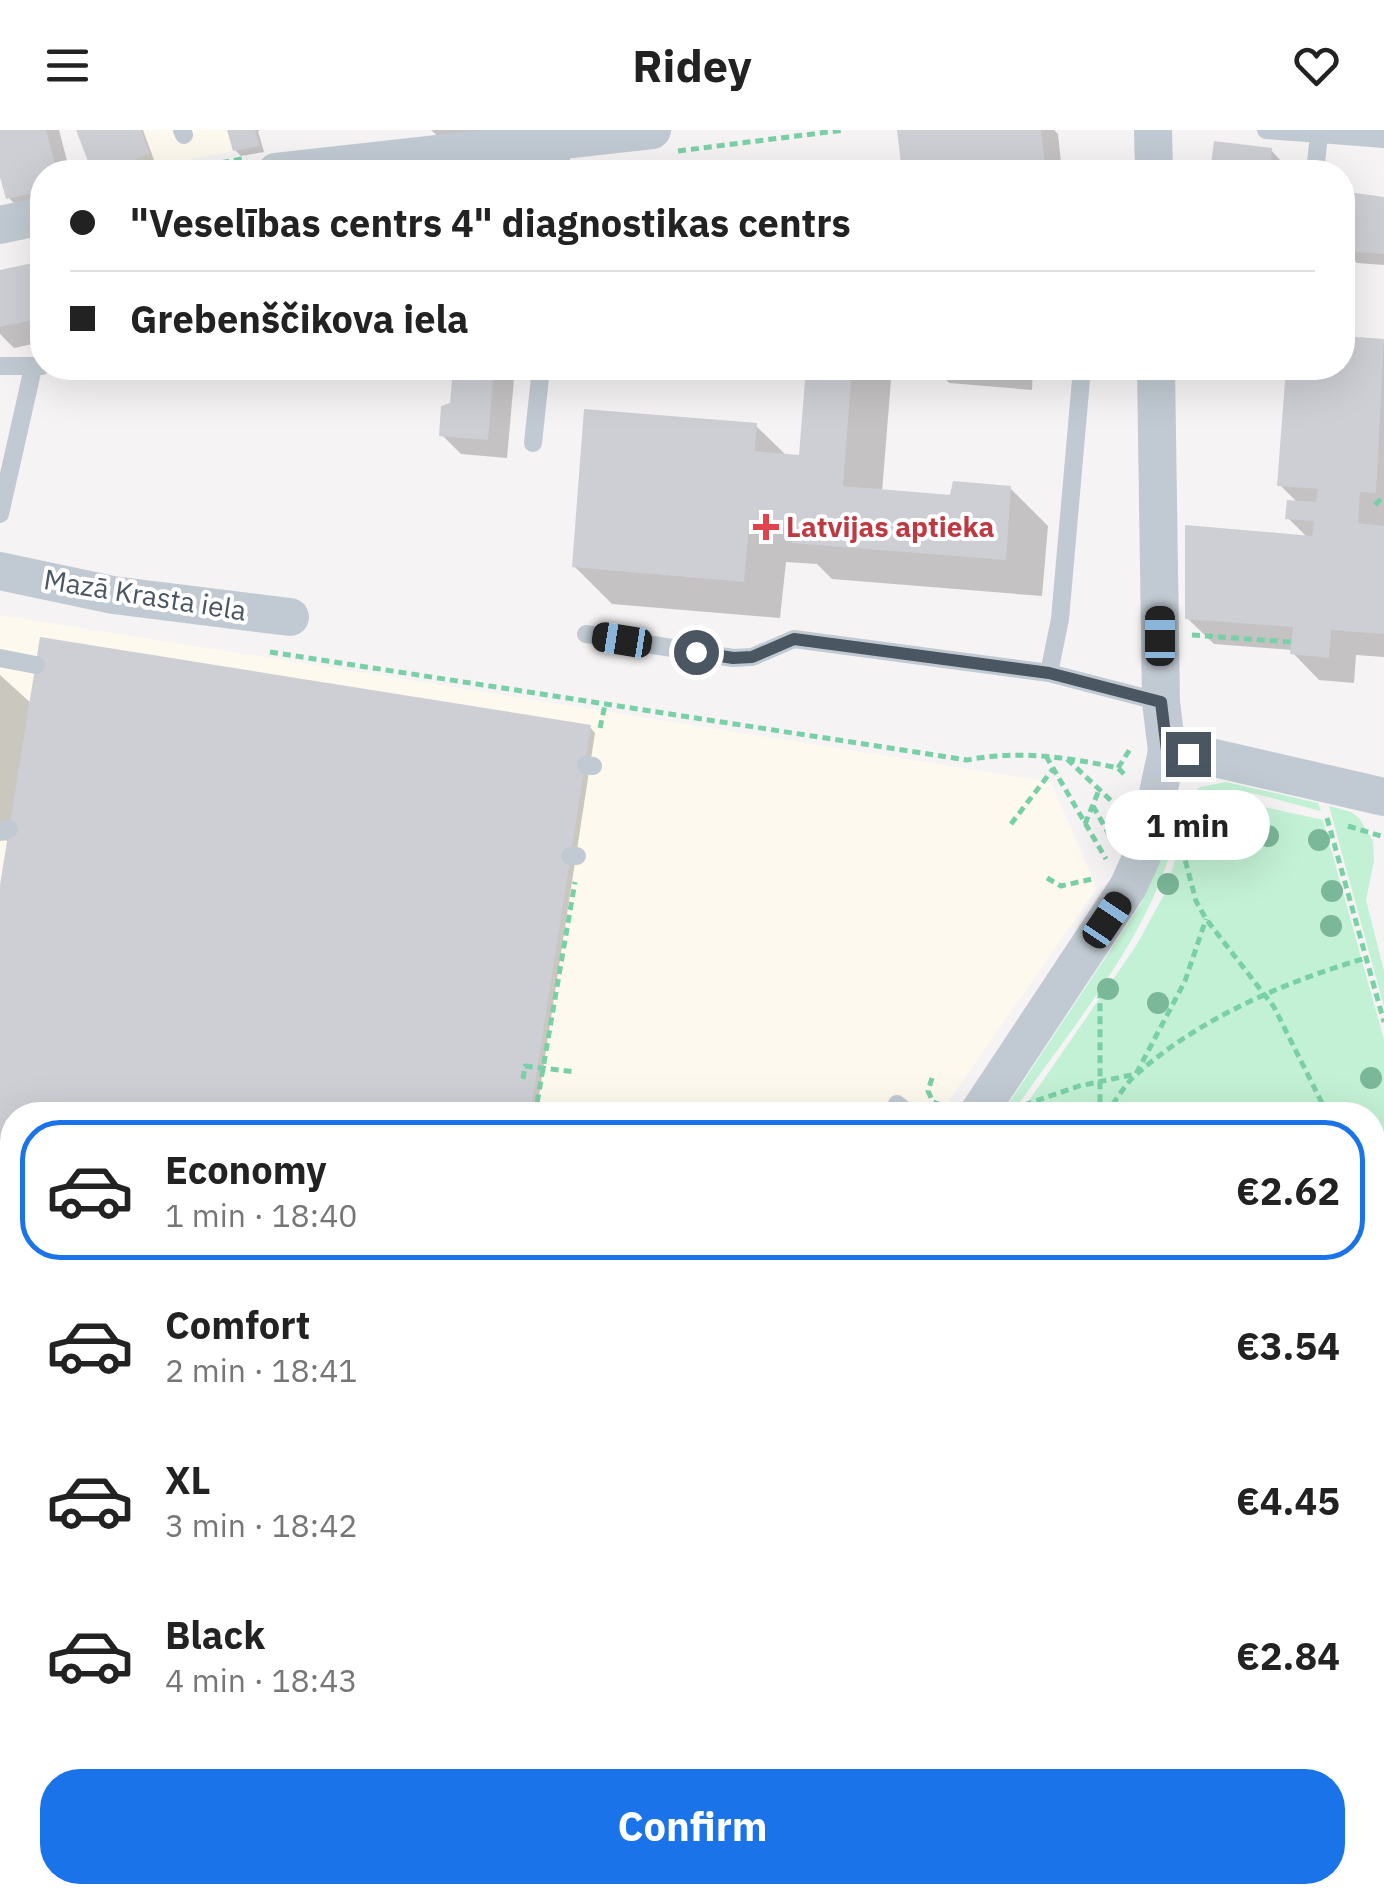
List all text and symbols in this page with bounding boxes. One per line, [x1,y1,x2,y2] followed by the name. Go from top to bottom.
[632,36,752,94] text: Ridey
[40,38,95,93] icon: menu
[1289,38,1344,93] icon: heart
[130,198,851,247] text: "Veselības centrs 4" diagnostikas centrs
[130,294,469,343] text: Grebenščikova iela
[786,508,995,545] place label: Latvijas aptieka
[755,516,777,538] marker: Latvijas aptieka
[41,560,249,629] street label: Mazā Krasta iela
[1145,606,1175,666] car
[590,620,654,660] car
[674,630,719,675] route start
[1166,732,1211,777] route end
[1106,789,1270,859] callout: 1 min
[1146,804,1229,846] text: 1 min
[1078,887,1136,953] car
[45,1145,135,1235] icon: car
[165,1145,327,1194] text: Economy
[1236,1166,1340,1215] text: €2.62
[165,1194,358,1236] text: 1 min · 18:40
[45,1300,135,1390] icon: car
[165,1300,310,1349] text: Comfort
[1236,1321,1340,1370] text: €3.54
[165,1349,358,1391] text: 2 min · 18:41
[45,1455,135,1545] icon: car
[165,1455,211,1504] text: XL
[1236,1476,1340,1525] text: €4.45
[165,1504,358,1546] text: 3 min · 18:42
[45,1610,135,1700] icon: car
[165,1610,265,1659] text: Black
[1236,1631,1340,1680] text: €2.84
[165,1659,358,1701] text: 4 min · 18:43
[40,1769,1345,1884] button: Confirm

